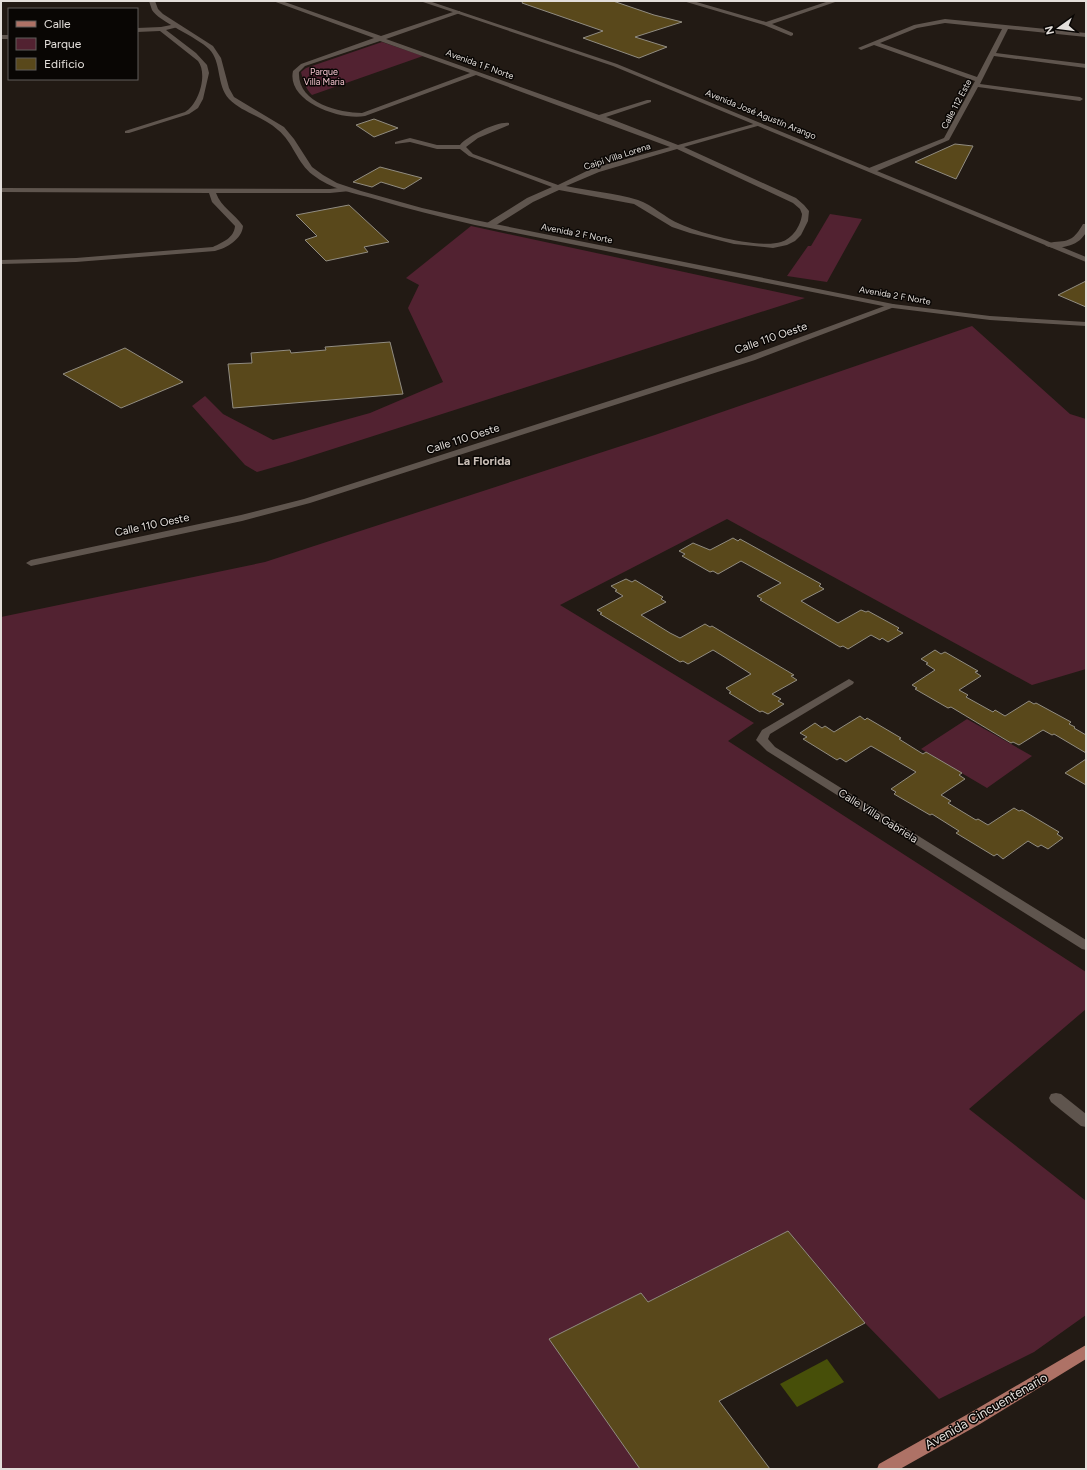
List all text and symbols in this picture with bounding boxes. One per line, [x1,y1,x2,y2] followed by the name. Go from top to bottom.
[8,8,138,80] legend
[1039,8,1079,48] north arrow
[44,17,71,31] text: Calle
[1042,25,1057,36] text: N
[44,37,82,51] text: Parque
[445,47,515,81] street label: Avenida 1 F Norte
[44,57,84,71] text: Edificio
[303,66,345,87] park label: Parque Villa Maria
[938,77,974,131] street label: Calle 112 Este
[704,87,818,141] street label: Avenida José Agustín Arango
[582,140,652,172] street label: Caipi Villa Lorena
[540,221,614,245] street label: Avenida 2 F Norte
[858,283,932,307] street label: Avenida 2 F Norte
[733,320,809,356] street label: Calle 110 Oeste
[425,421,501,457] street label: Calle 110 Oeste
[457,454,511,468] district label: La Florida
[114,511,190,539] street label: Calle 110 Oeste
[836,786,920,846] street label: Calle Villa Gabriela
[922,1370,1050,1452] street label: Avenida Cincuentenario

